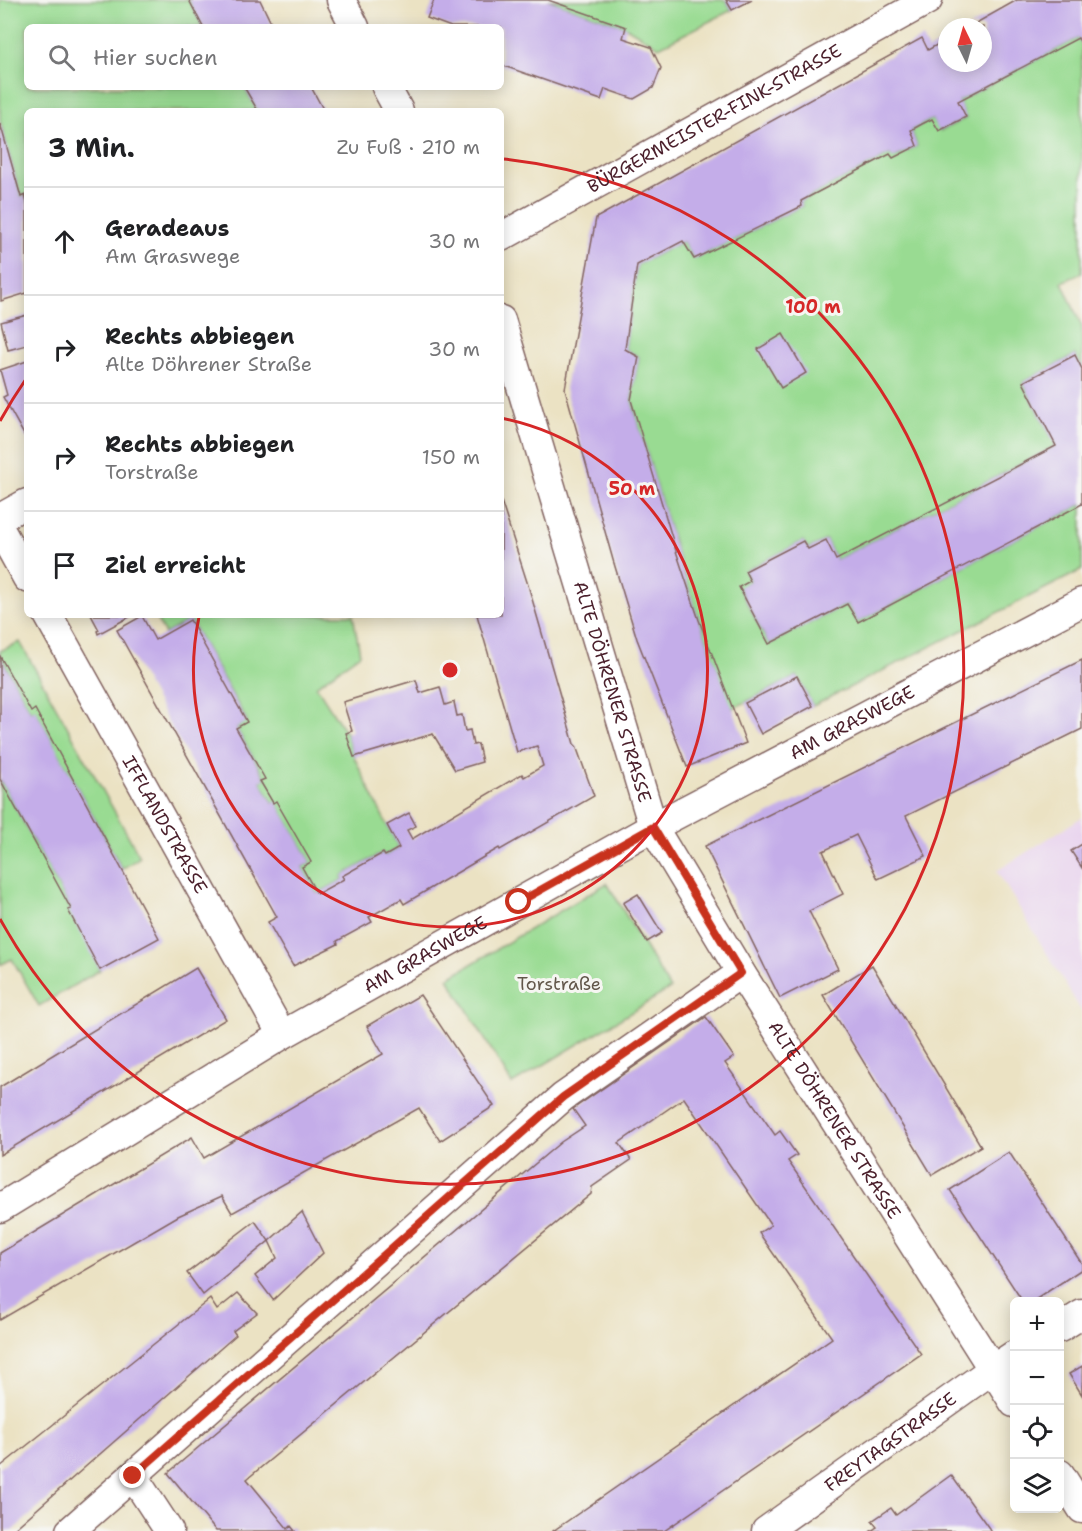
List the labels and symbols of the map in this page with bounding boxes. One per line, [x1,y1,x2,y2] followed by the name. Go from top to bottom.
[938,18,992,72] north arrow
[583,38,846,199] street label: BÜRGERMEISTER-FINK-STRASSE
[785,295,841,319] text: 100 m
[609,477,656,501] text: 50 m
[568,578,657,805] street label: ALTE DÖHRENER STRASSE
[440,660,460,680] centre of rings
[785,680,919,765] street label: AM GRASWEGE
[117,751,213,898] street label: IFFLANDSTRASSE
[505,888,531,914] route start
[359,910,491,999] street label: AM GRASWEGE
[517,972,601,996] park label: Torstraße
[763,1017,906,1224] street label: ALTE DÖHRENER STRASSE
[820,1387,961,1497] street label: FREYTAGSTRASSE
[119,1462,145,1488] route end

